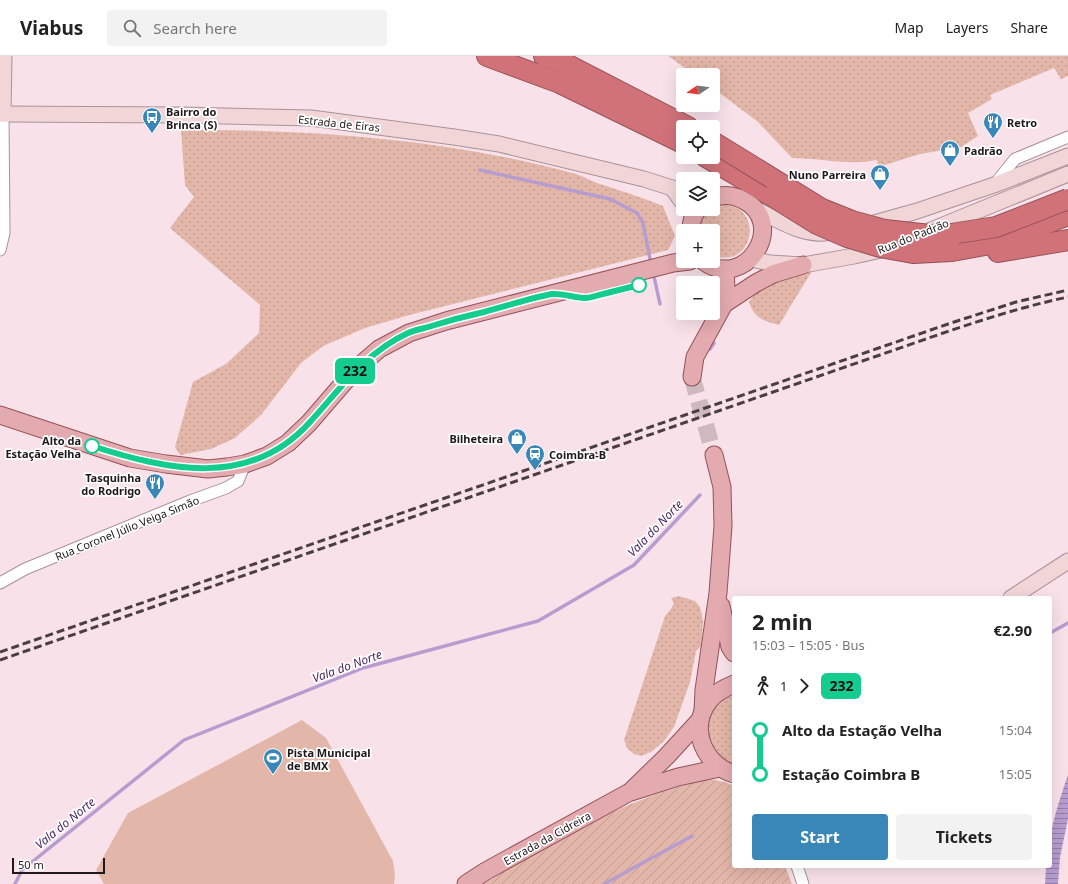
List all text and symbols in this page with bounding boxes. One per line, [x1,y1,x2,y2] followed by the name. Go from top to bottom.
[107,10,387,46] search box
[20,15,83,41] text: Viabus
[121,17,143,39] icon: search
[153,18,237,38] text: Search here
[895,18,924,37] text: Map
[946,18,988,37] text: Layers
[1010,18,1048,37] text: Share
[676,68,720,112] north arrow
[676,68,720,320] map controls
[166,104,218,132] place label: Bairro do Brinca (S)
[141,106,163,134] bus stop icon: Bairro do Brinca (S)
[297,111,381,135] street label: Estrada de Eiras
[982,111,1004,139] restaurant icon: Retro
[1007,115,1037,130] place label: Retro
[676,120,720,164] button: locate
[939,139,961,167] shop icon: Padrão
[964,143,1003,158] place label: Padrão
[869,163,891,191] shop icon: Nuno Parreira
[789,167,866,182] place label: Nuno Parreira
[676,172,720,216] button: layers
[875,215,951,257] street label: Rua do Padrão
[676,224,720,268] button: +
[676,276,720,320] button: −
[631,277,647,293] unlabelled marker
[332,358,378,384] line badge: 232
[343,361,367,380] text: 232
[506,427,528,455] shop icon: Bilheteira
[449,431,503,446] place label: Bilheteira
[5,433,81,461] place label: Alto da Estação Velha
[84,438,100,454] marker: Alto da Estação Velha
[524,443,546,471] station icon: Coimbra-B
[549,447,606,462] place label: Coimbra-B
[81,470,141,498] place label: Tasquinha do Rodrigo
[144,472,166,500] restaurant icon: Tasquinha do Rodrigo
[53,492,202,564] street label: Rua Coronel Júlio Veiga Simão
[624,496,686,560] water label: Vala do Norte
[752,606,813,636] text: 2 min
[993,620,1032,640] text: €2.90
[752,636,865,654] text: 15:03 – 15:05 · Bus
[310,646,384,686] water label: Vala do Norte
[752,675,774,697] icon: walk
[793,675,815,697] icon: forward
[829,676,853,695] text: 232
[780,677,787,695] text: 1
[782,720,942,740] text: Alto da Estação Velha
[999,721,1032,739] text: 15:04
[287,745,371,773] place label: Pista Municipal de BMX
[262,747,284,775] sports icon: Pista Municipal de BMX
[782,764,920,784] text: Estação Coimbra B
[999,765,1032,783] text: 15:05
[31,793,99,853] water label: Vala do Norte
[501,808,593,868] street label: Estrada da Cidreira
[752,814,888,860] button: Start
[896,814,1032,860] button: Tickets
[12,856,105,875] scale bar
[18,857,44,872] text: 50 m

